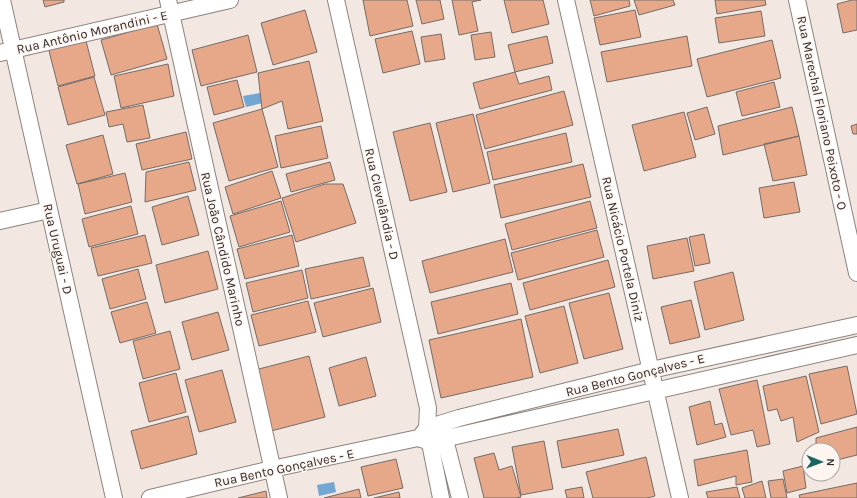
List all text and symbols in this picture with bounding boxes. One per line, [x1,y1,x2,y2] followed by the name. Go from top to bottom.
[15,7,169,57] street label: Rua Antônio Morandini - E
[794,15,850,211] street label: Rua Marechal Floriano Peixoto - O
[362,147,402,261] street label: Rua Clevelândia - D
[198,170,248,328] street label: Rua João Cândido Marinho
[599,175,647,323] street label: Rua Nicácio Portela Diniz
[40,202,76,296] street label: Rua Uruguai - D
[564,350,706,400] street label: Rua Bento Gonçalves - E
[801,442,841,482] north arrow
[213,446,355,490] street label: Rua Bento Gonçalves - E
[824,458,837,466] text: N

